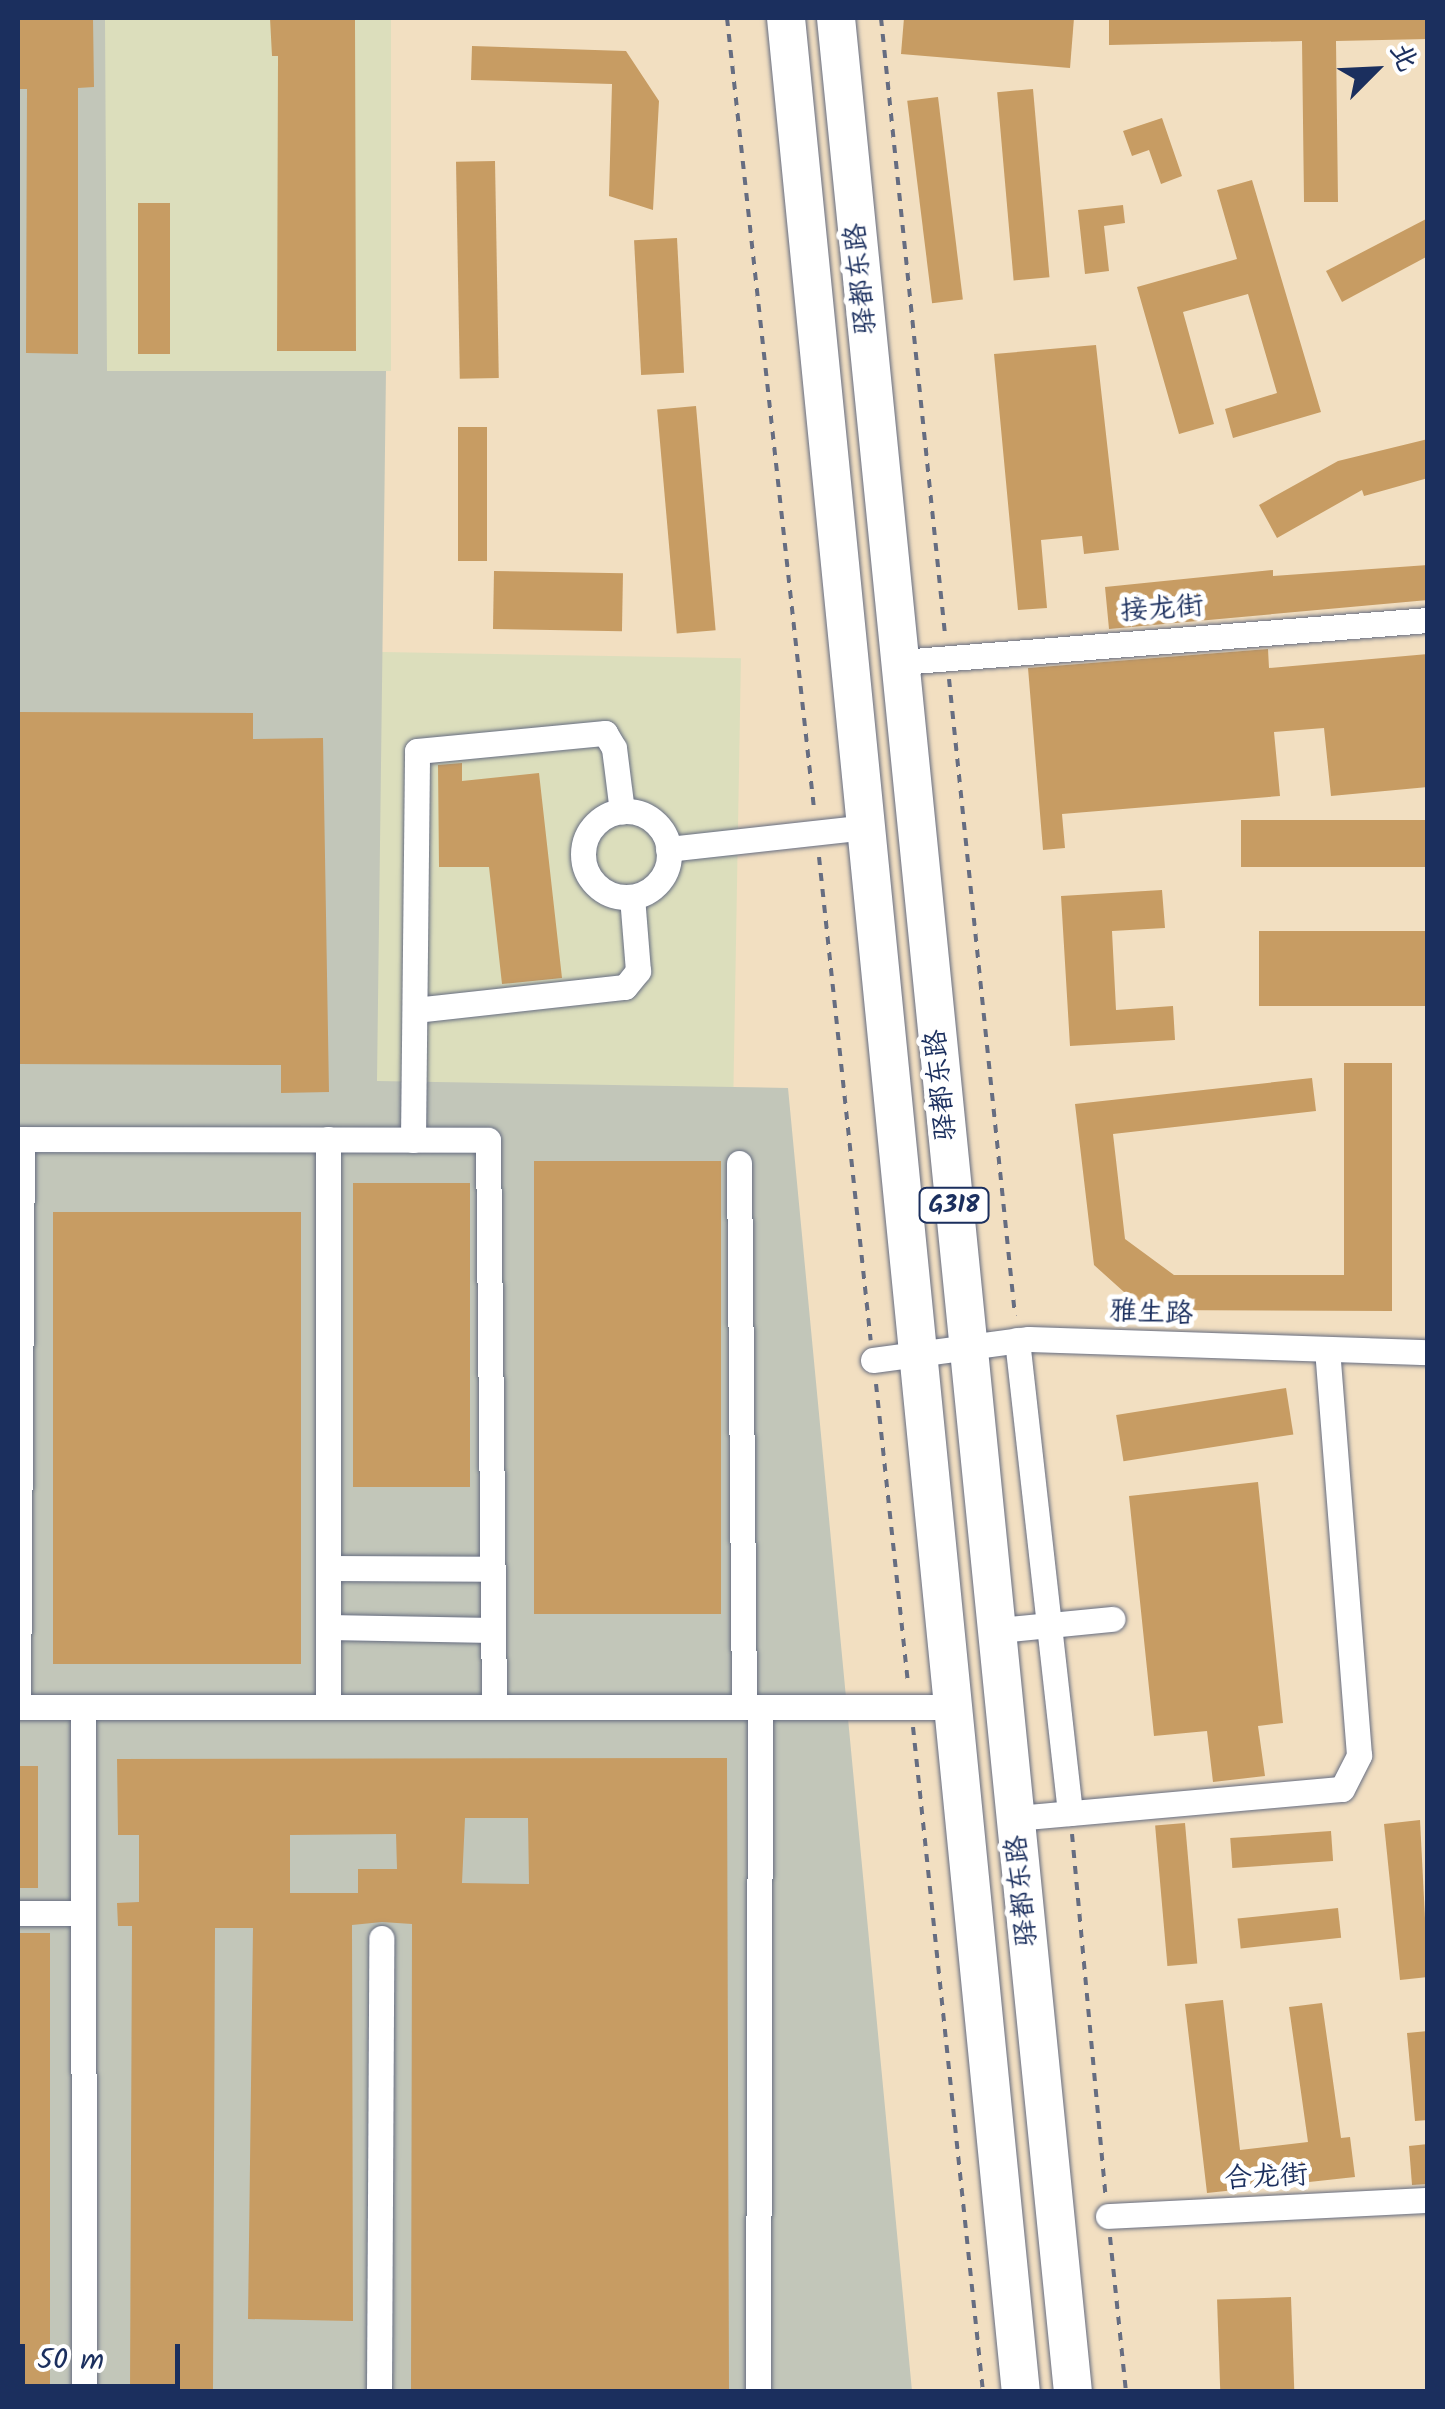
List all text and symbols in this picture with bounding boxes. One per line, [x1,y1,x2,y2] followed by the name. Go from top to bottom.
[1325,20,1425,120] north arrow
[1377,36,1429,80] text: 北
[839,222,885,336] street label: 驿都东路
[1119,590,1205,630] street label: 接龙街
[919,1028,965,1142] street label: 驿都东路
[916,1185,992,1225] road number: G318
[1108,1296,1194,1332] street label: 雅生路
[1000,1834,1046,1948] street label: 驿都东路
[1223,2159,1309,2197] street label: 合龙街
[25,2324,185,2386] scale bar
[37,2337,104,2385] text: 50 m

